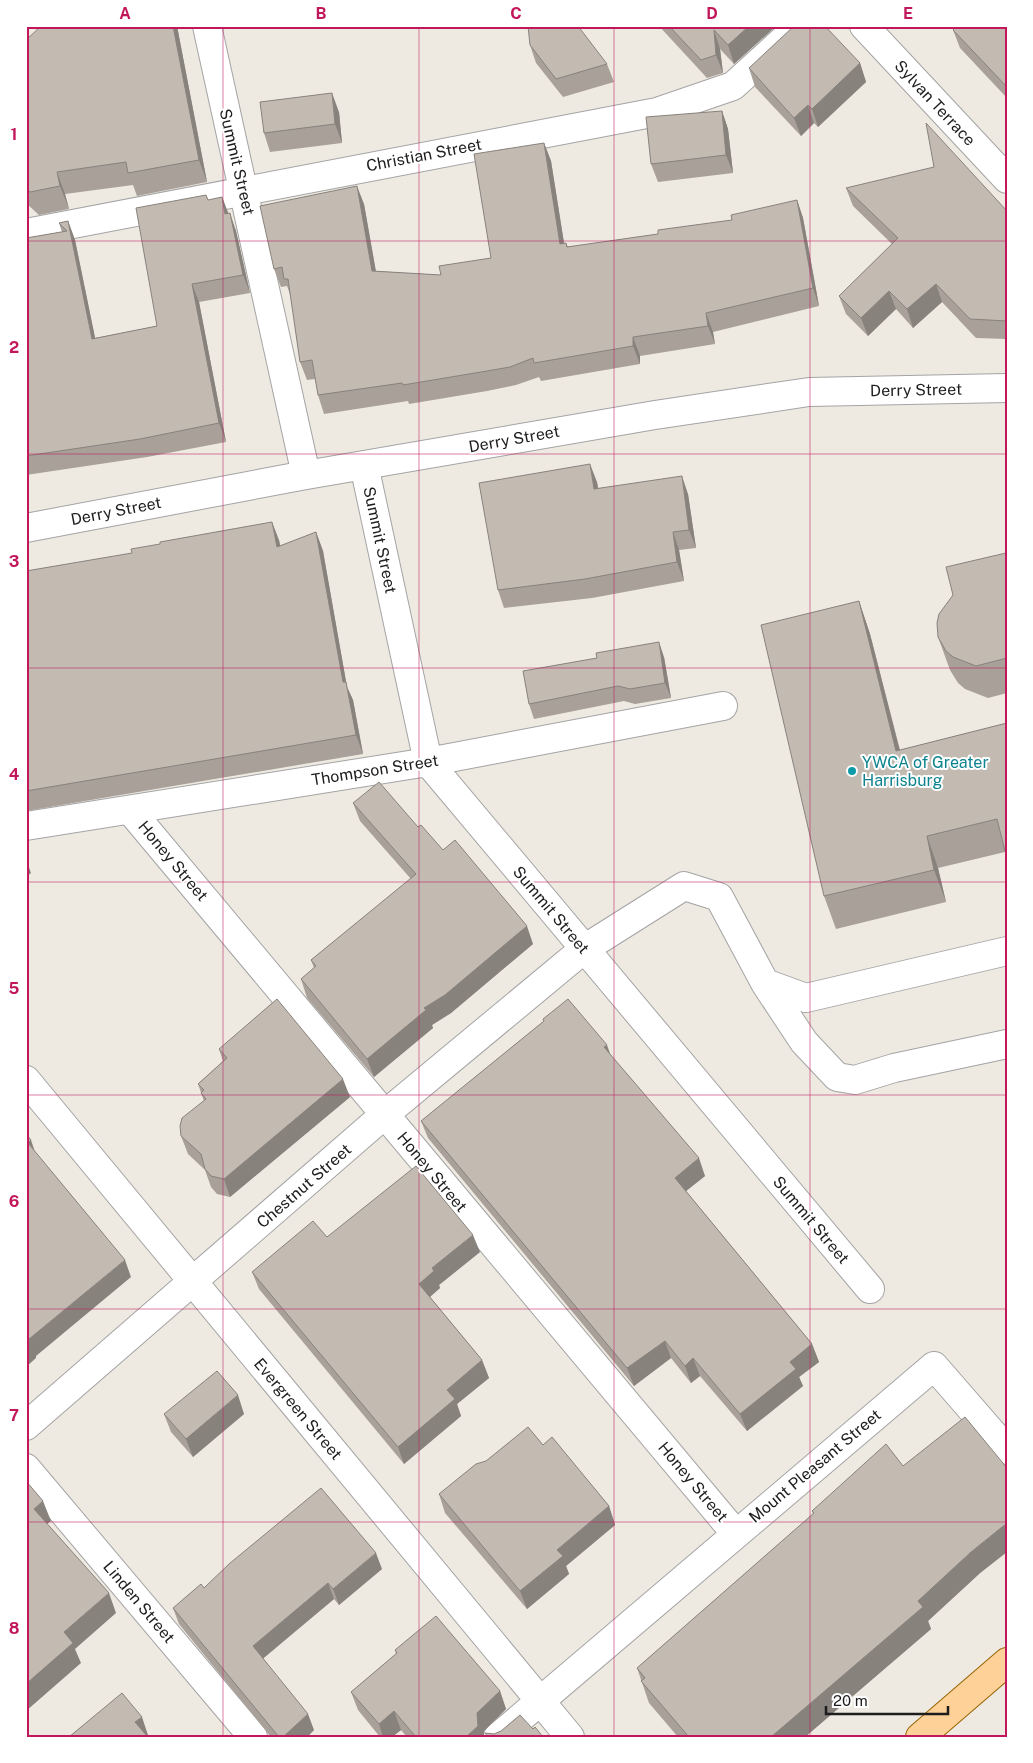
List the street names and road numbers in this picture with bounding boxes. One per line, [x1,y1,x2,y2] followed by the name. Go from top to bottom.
[891,56,979,150] street label: Sylvan Terrace
[216,107,258,217] street label: Summit Street
[365,134,483,176] street label: Christian Street
[870,380,962,400] street label: Derry Street
[467,422,561,456] street label: Derry Street
[359,485,401,595] street label: Summit Street
[69,493,163,529] street label: Derry Street
[310,751,440,789] street label: Thompson Street
[134,817,212,905] street label: Honey Street
[509,862,593,958] street label: Summit Street
[393,1128,471,1216] street label: Honey Street
[253,1140,355,1232] street label: Chestnut Street
[769,1172,853,1268] street label: Summit Street
[250,1354,346,1464] street label: Evergreen Street
[745,1405,885,1527] street label: Mount Pleasant Street
[654,1438,732,1526] street label: Honey Street
[99,1557,179,1647] street label: Linden Street

